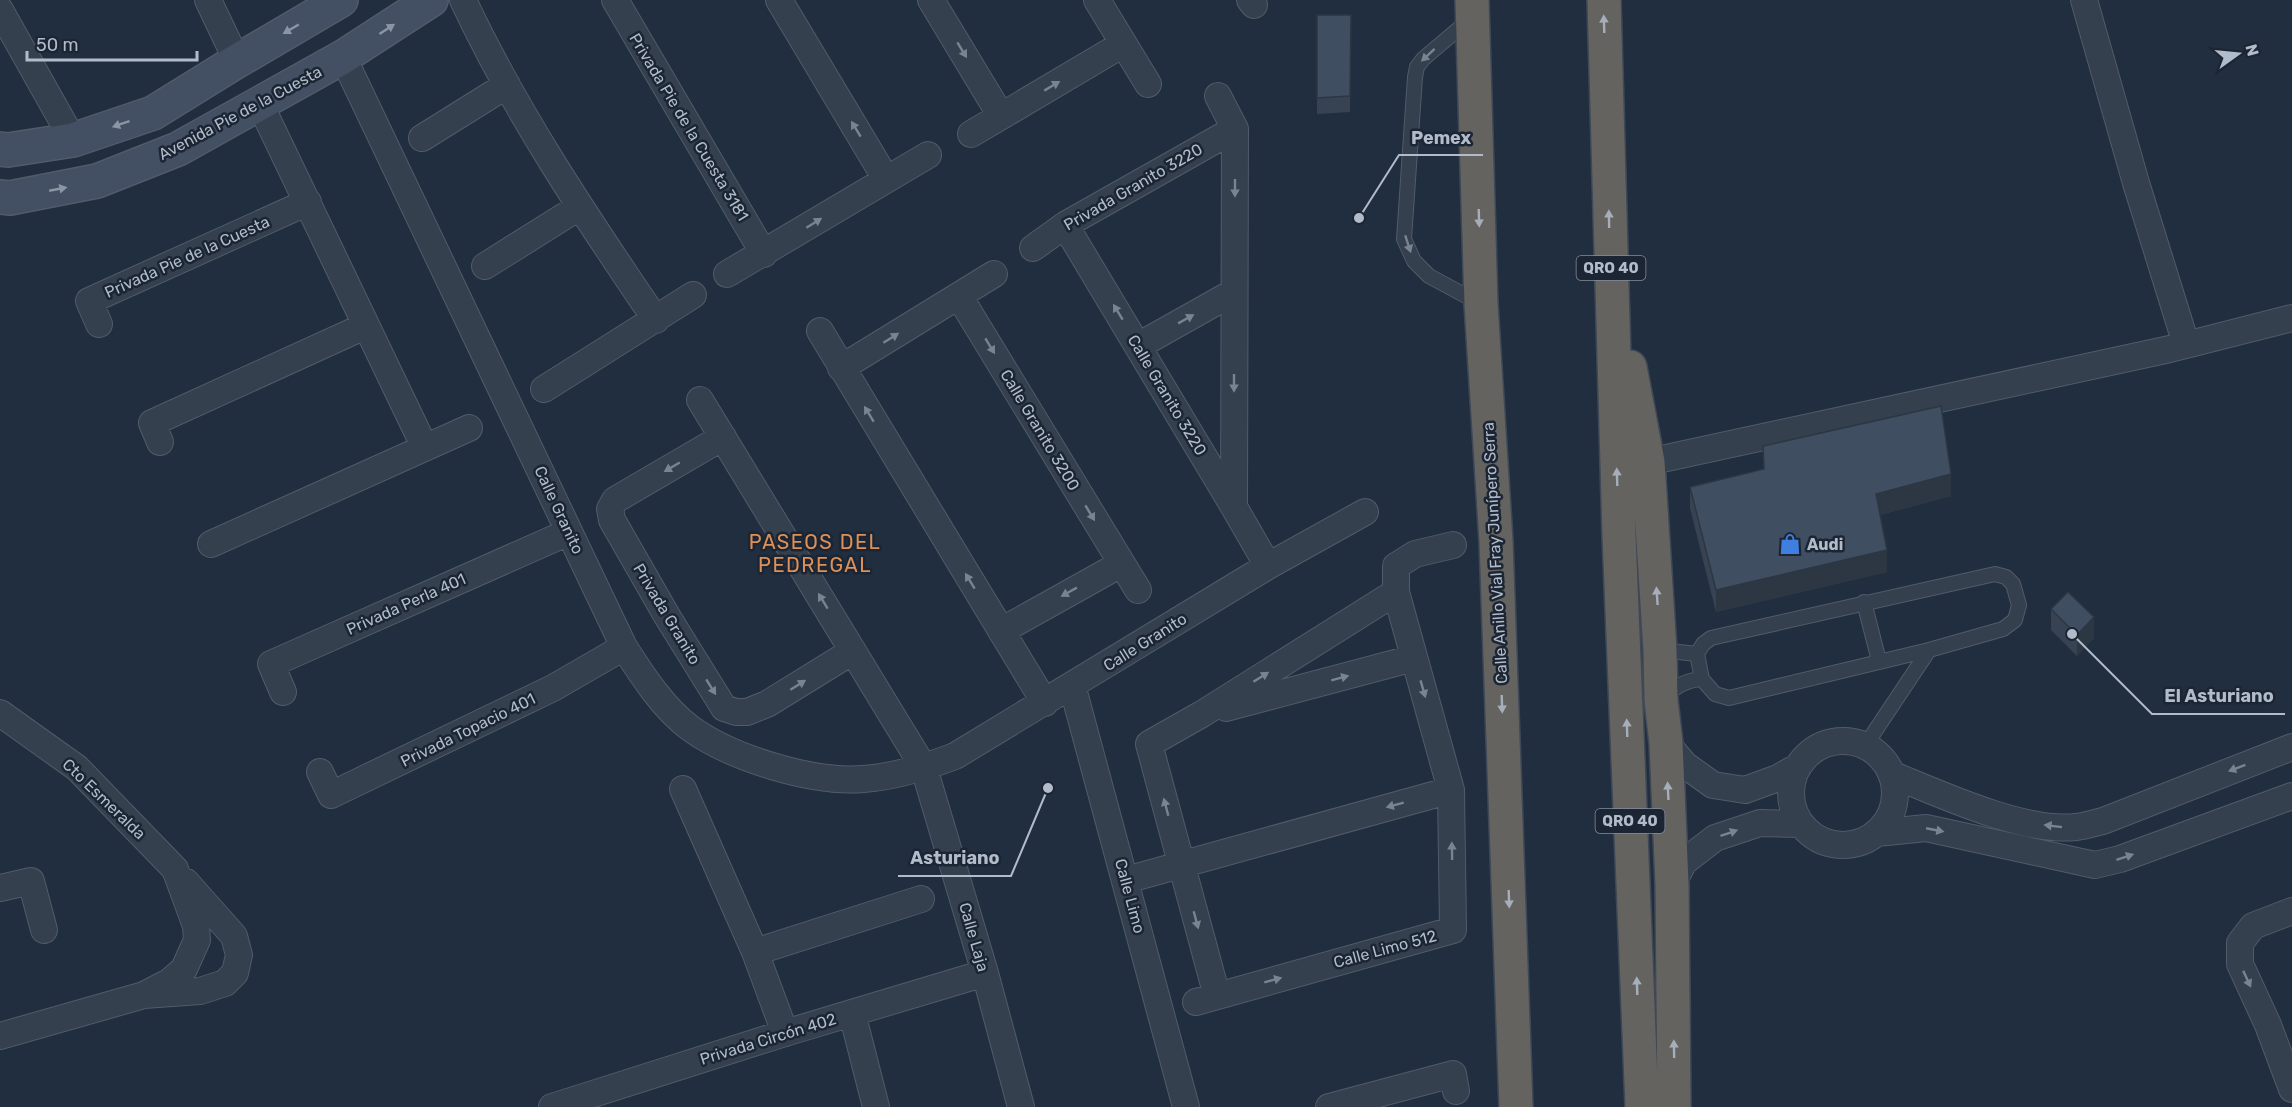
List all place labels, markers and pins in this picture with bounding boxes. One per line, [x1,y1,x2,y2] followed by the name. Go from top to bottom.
[1399,119,1483,155] callout: Pemex
[1778,532,1802,556] shop icon: Audi
[1807,535,1843,554] place label: Audi
[2152,678,2285,714] callout: El Asturiano
[898,840,1011,876] callout: Asturiano

